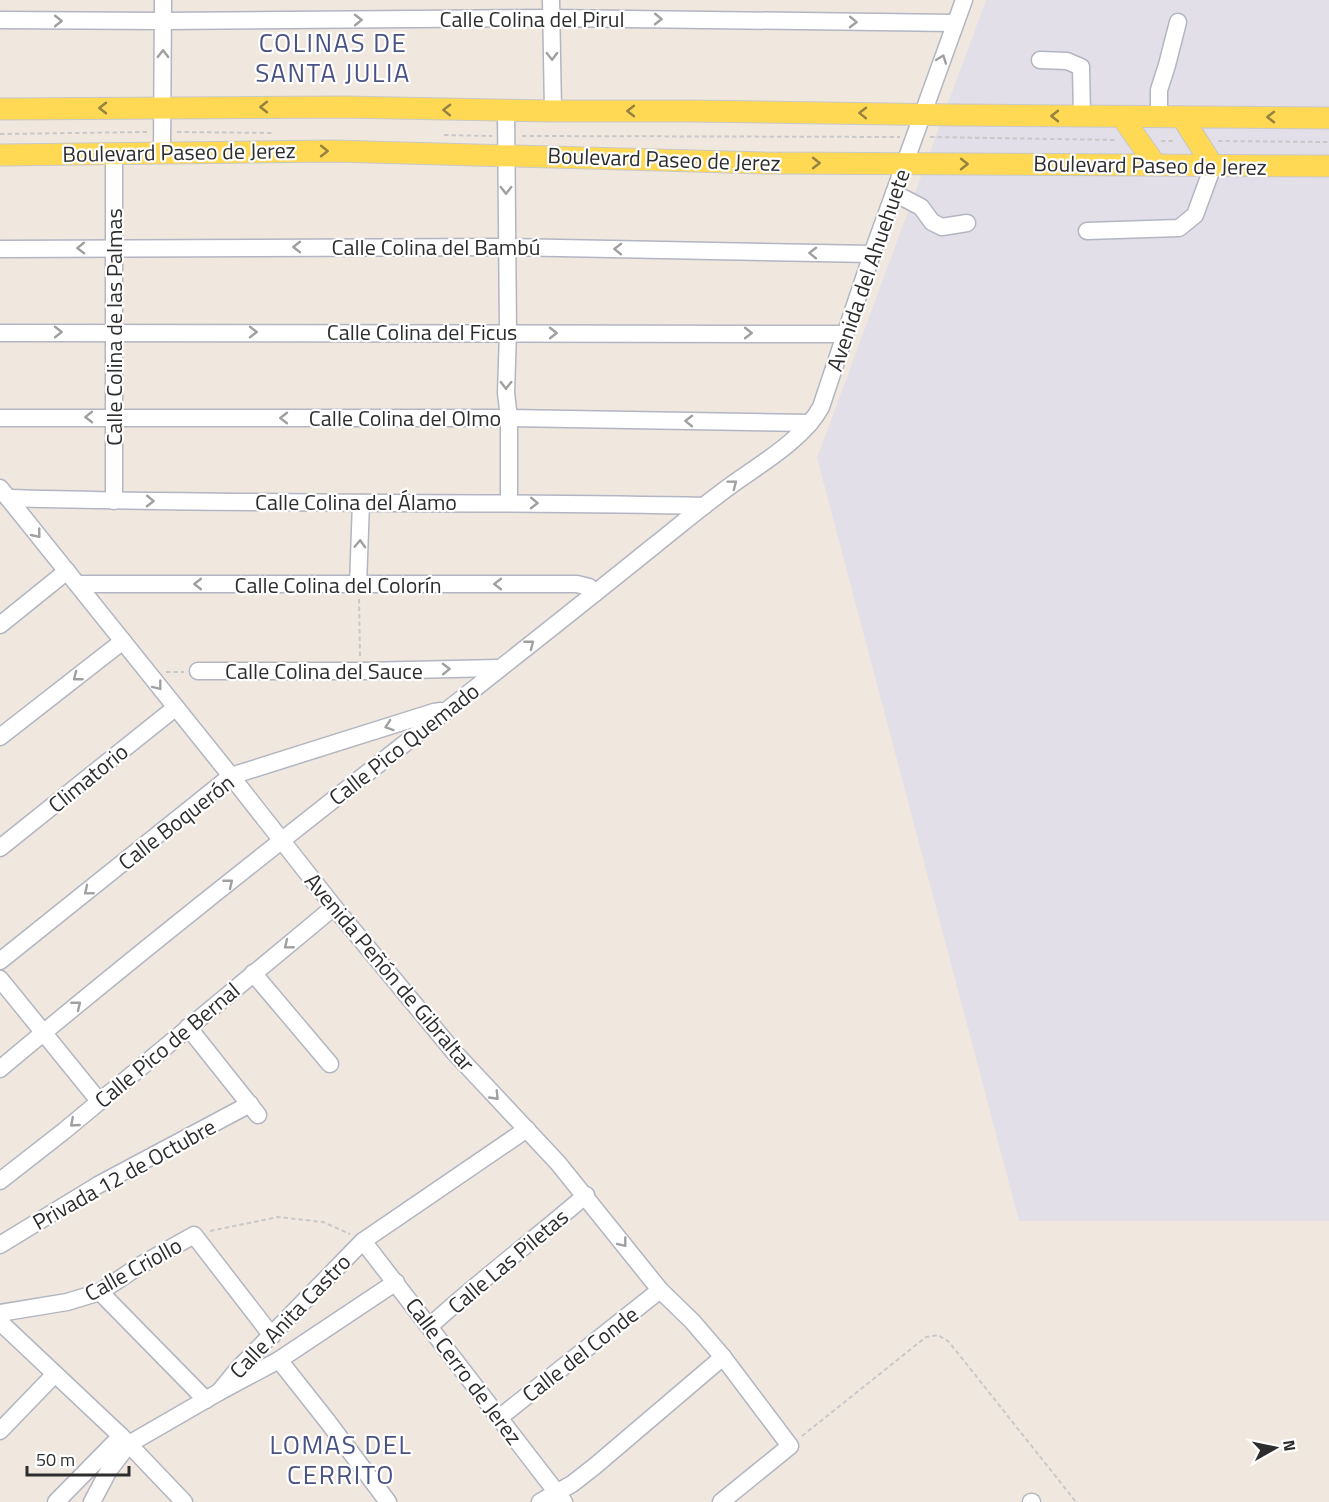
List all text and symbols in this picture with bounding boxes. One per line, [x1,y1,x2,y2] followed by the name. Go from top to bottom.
[440,2,624,36] street label: Calle Colina del Pirul
[354,13,363,26] one-way arrow
[654,13,663,25] one-way arrow
[54,15,63,27] one-way arrow
[849,15,858,28] one-way arrow
[255,23,411,92] district label: COLINAS DE SANTA JULIA
[156,49,169,58] one-way arrow
[545,51,558,60] one-way arrow
[934,55,947,65] one-way arrow
[260,101,269,113] one-way arrow
[99,102,108,114] one-way arrow
[443,104,452,116] one-way arrow
[627,105,636,117] one-way arrow
[859,107,868,120] one-way arrow
[1050,110,1059,122] one-way arrow
[1266,111,1275,124] one-way arrow
[62,133,296,171] street label: Boulevard Paseo de Jerez
[547,138,781,180] street label: Boulevard Paseo de Jerez
[320,145,329,157] one-way arrow
[1033,146,1267,184] street label: Boulevard Paseo de Jerez
[812,157,821,169] one-way arrow
[959,158,968,170] one-way arrow
[817,164,919,376] street label: Avenida del Ahuehuete
[500,186,512,195] one-way arrow
[97,208,131,446] street label: Calle Colina de las Palmas
[332,230,540,264] street label: Calle Colina del Bambú
[293,241,302,253] one-way arrow
[77,242,86,254] one-way arrow
[614,243,623,255] one-way arrow
[809,247,818,259] one-way arrow
[327,315,517,349] street label: Calle Colina del Ficus
[54,326,63,338] one-way arrow
[249,326,258,338] one-way arrow
[549,327,558,339] one-way arrow
[744,327,753,339] one-way arrow
[500,381,512,390] one-way arrow
[309,401,501,435] street label: Calle Colina del Olmo
[84,411,93,423] one-way arrow
[279,412,288,424] one-way arrow
[684,415,693,427] one-way arrow
[726,481,737,492] one-way arrow
[255,485,457,519] street label: Calle Colina del Álamo
[145,495,154,507] one-way arrow
[529,496,538,509] one-way arrow
[30,527,41,538] one-way arrow
[353,540,366,549] one-way arrow
[234,568,442,602] street label: Calle Colina del Colorín
[193,578,202,590] one-way arrow
[493,578,502,590] one-way arrow
[523,641,534,652] one-way arrow
[225,654,423,688] street label: Calle Colina del Sauce
[441,663,450,676] one-way arrow
[73,670,84,681] one-way arrow
[321,674,487,814] street label: Calle Pico Quemado
[151,679,162,690] one-way arrow
[384,719,395,731] one-way arrow
[41,735,135,821] street label: Climatorio
[111,766,241,878] street label: Calle Boquerón
[297,865,484,1079] street label: Avenida Peñón de Gibraltar
[223,879,234,890] one-way arrow
[83,884,94,895] one-way arrow
[284,937,295,948] one-way arrow
[87,974,247,1116] street label: Calle Pico de Bernal
[71,1002,82,1013] one-way arrow
[488,1090,499,1100] one-way arrow
[26,1109,222,1239] street label: Privada 12 de Octubre
[70,1116,80,1127] one-way arrow
[440,1200,576,1322] street label: Calle Las Piletas
[78,1228,188,1310] street label: Calle Criollo
[616,1236,627,1247] one-way arrow
[221,1246,359,1386] street label: Calle Anita Castro
[397,1290,531,1452] street label: Calle Cerro de Jerez
[514,1298,646,1410] street label: Calle del Conde
[1245,1418,1305,1478] north arrow
[269,1425,413,1494] district label: LOMAS DEL CERRITO
[1277,1438,1303,1453] text: N
[27,1439,129,1477] scale bar
[36,1446,75,1473] text: 50 m

